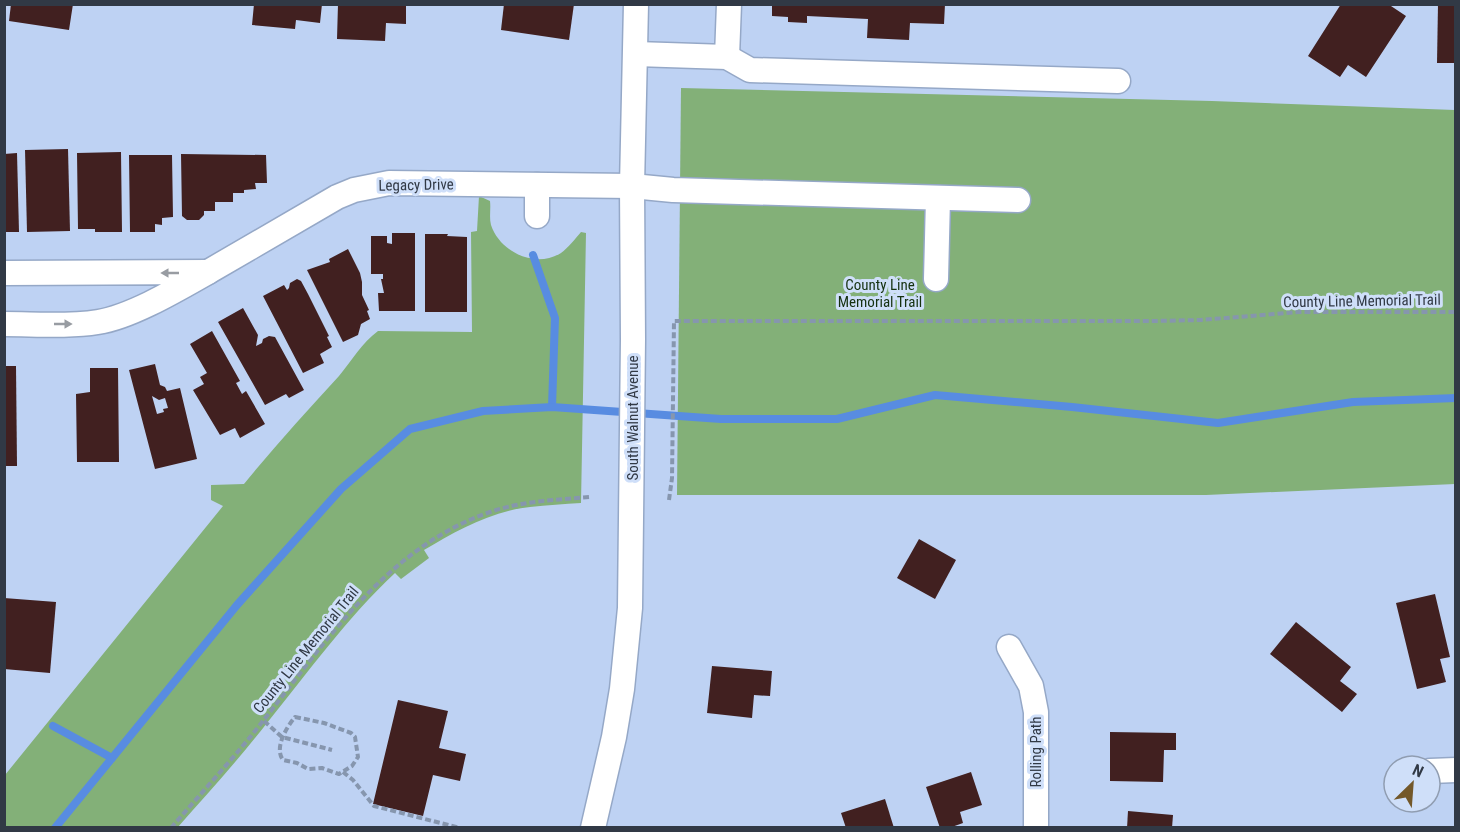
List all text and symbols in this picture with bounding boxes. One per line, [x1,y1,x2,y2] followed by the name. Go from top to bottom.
[378,175,454,195] street label: Legacy Drive
[160,268,179,278] one-way arrow
[838,276,922,311] park label: County Line Memorial Trail
[1283,291,1441,311] street label: County Line Memorial Trail
[53,319,72,329] one-way arrow
[624,355,642,481] street label: South Walnut Avenue
[249,583,363,717] street label: County Line Memorial Trail
[1027,716,1045,788] street label: Rolling Path
[1382,754,1442,814] north arrow
[1410,760,1427,782] text: N

